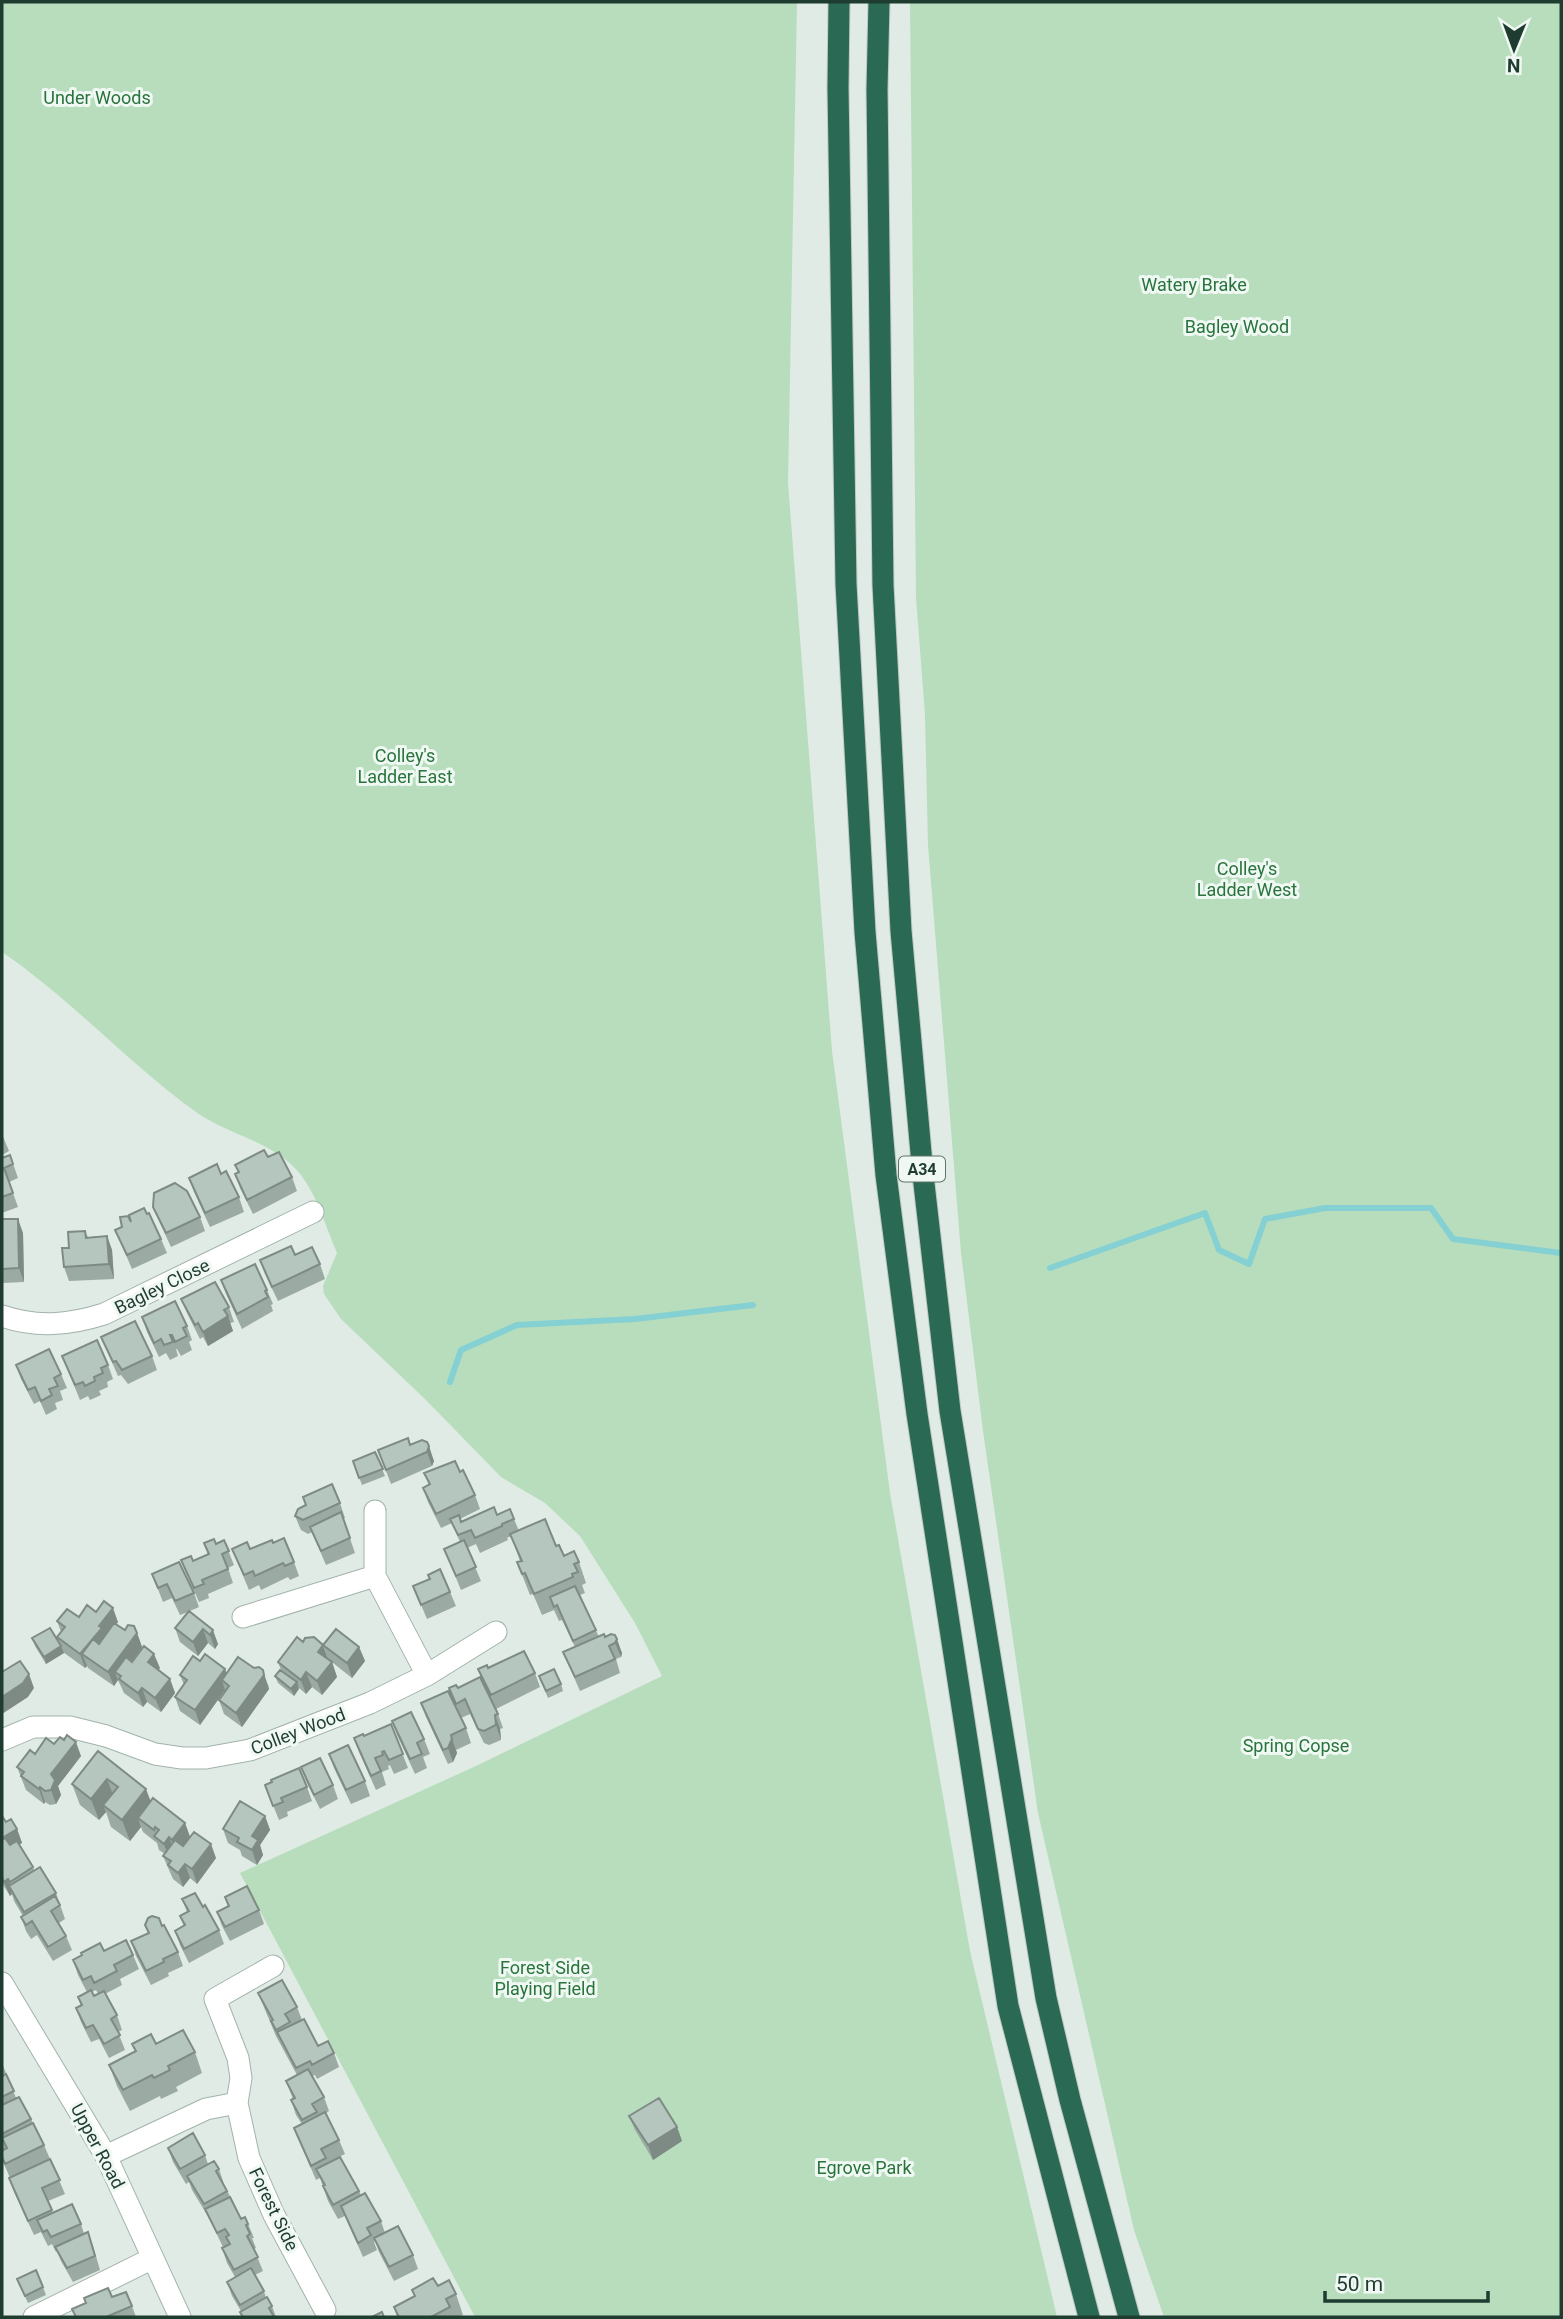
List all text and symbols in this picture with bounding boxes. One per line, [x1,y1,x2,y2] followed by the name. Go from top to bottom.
[1479,14,1549,84] north arrow
[1507,54,1521,77] text: N
[43,87,151,108] park label: Under Woods
[1141,274,1247,295] park label: Watery Brake
[1185,316,1289,337] park label: Bagley Wood
[357,745,453,787] park label: Colley's Ladder East
[1197,858,1297,900] park label: Colley's Ladder West
[899,1156,945,1182] road number: A34
[111,1254,213,1318] street label: Bagley Close
[248,1703,348,1759] street label: Colley Wood
[1243,1735,1349,1756] park label: Spring Copse
[494,1957,596,1999] park label: Forest Side Playing Field
[67,2100,129,2192] street label: Upper Road
[816,2157,912,2178] park label: Egrove Park
[245,2164,303,2254] street label: Forest Side
[1325,2260,1488,2304] scale bar
[1336,2272,1383,2296] text: 50 m

